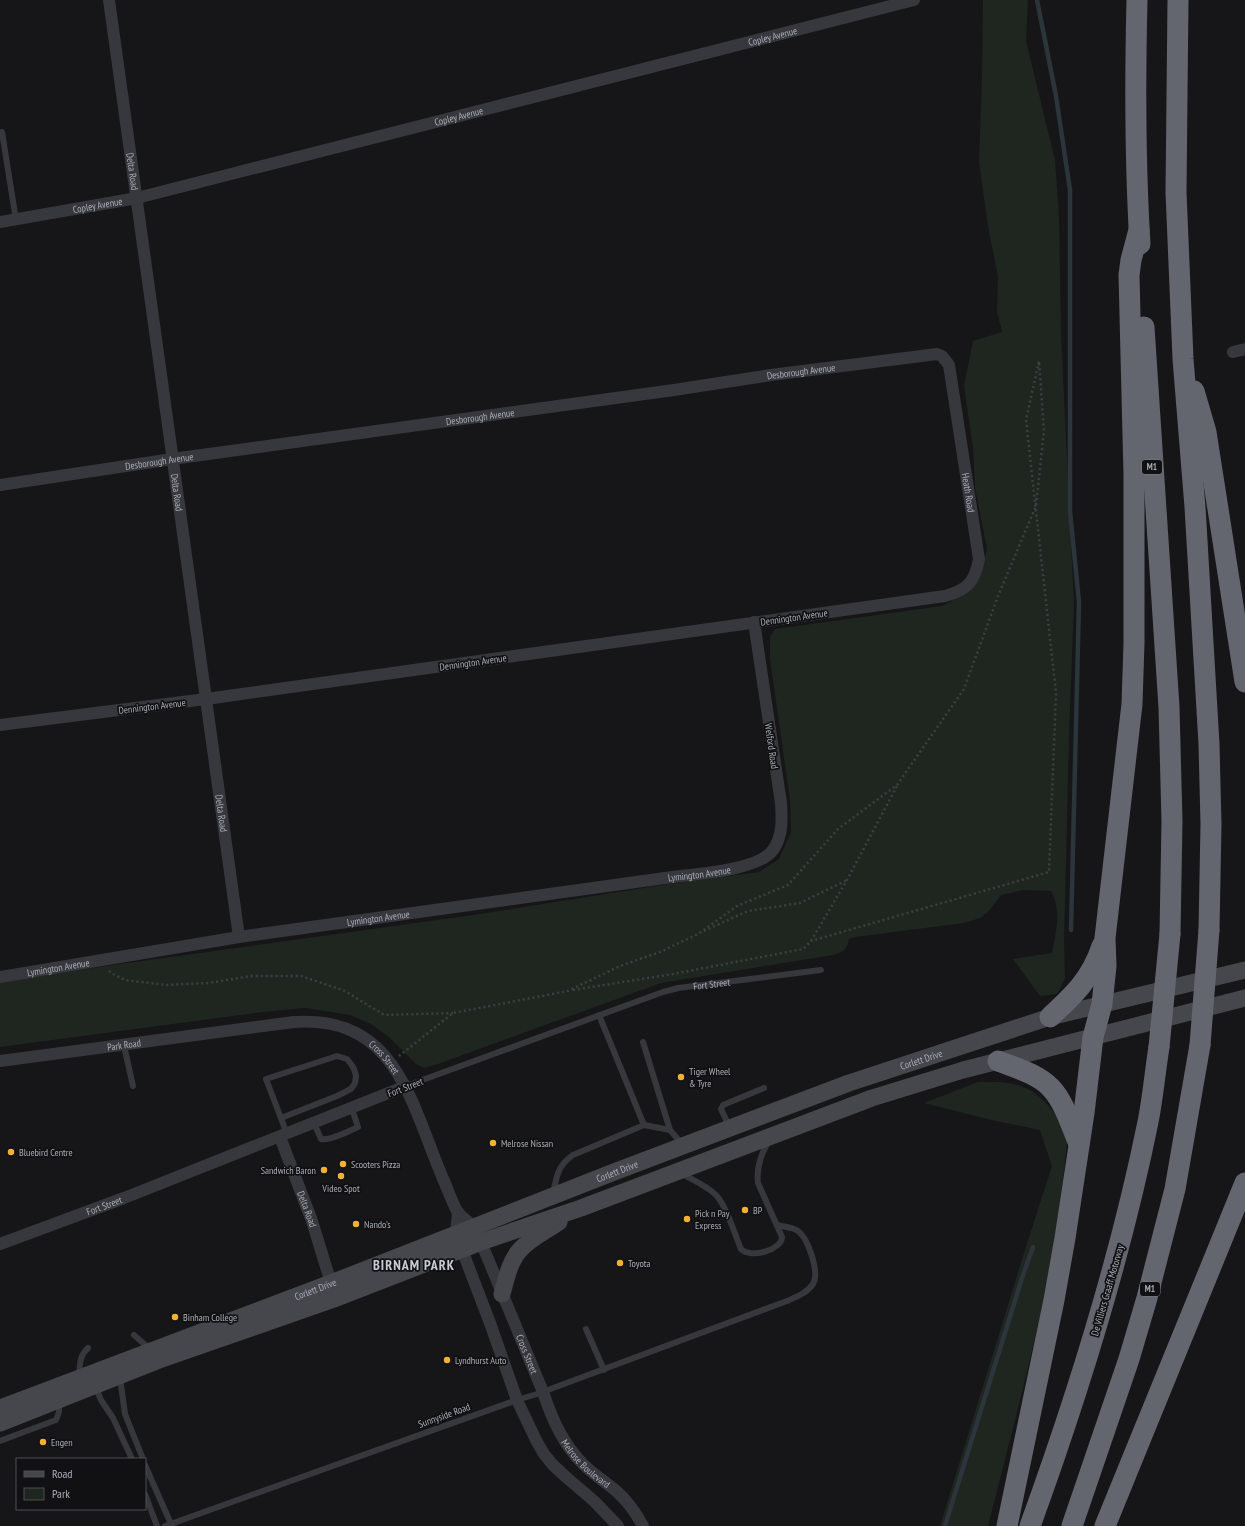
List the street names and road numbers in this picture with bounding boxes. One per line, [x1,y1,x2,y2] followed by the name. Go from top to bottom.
[747,24,799,49] street label: Copley Avenue
[433,104,485,129] street label: Copley Avenue
[123,152,141,191] street label: Delta Road
[72,195,123,216] street label: Copley Avenue
[766,361,836,383] street label: Desborough Avenue
[445,406,515,428] street label: Desborough Avenue
[124,450,194,473] street label: Desborough Avenue
[1142,460,1162,474] road number: M1
[959,472,978,513] street label: Heath Road
[168,473,186,512] street label: Delta Road
[760,606,828,629] street label: Dennington Avenue
[439,651,507,674] street label: Dennington Avenue
[118,696,186,717] street label: Dennington Avenue
[762,722,781,770] street label: Welford Road
[212,794,230,833] street label: Delta Road
[667,863,732,884] street label: Lymington Avenue
[346,907,411,929] street label: Lymington Avenue
[26,956,90,979] street label: Lymington Avenue
[692,975,731,993] street label: Fort Street
[106,1036,142,1054] street label: Park Road
[366,1037,403,1077] street label: Cross Street
[898,1047,944,1073] street label: Corlett Drive
[386,1075,425,1100] street label: Fort Street
[594,1158,640,1185] street label: Corlett Drive
[294,1189,319,1229] street label: Delta Road
[85,1193,124,1218] street label: Fort Street
[1088,1243,1127,1337] street label: De Villiers Graaff Motorway
[293,1276,338,1303] street label: Corlett Drive
[1140,1282,1160,1296] road number: M1
[513,1333,541,1376] street label: Cross Street
[416,1400,472,1431] street label: Sunnyside Road
[558,1437,613,1491] street label: Melrose Boulevard

